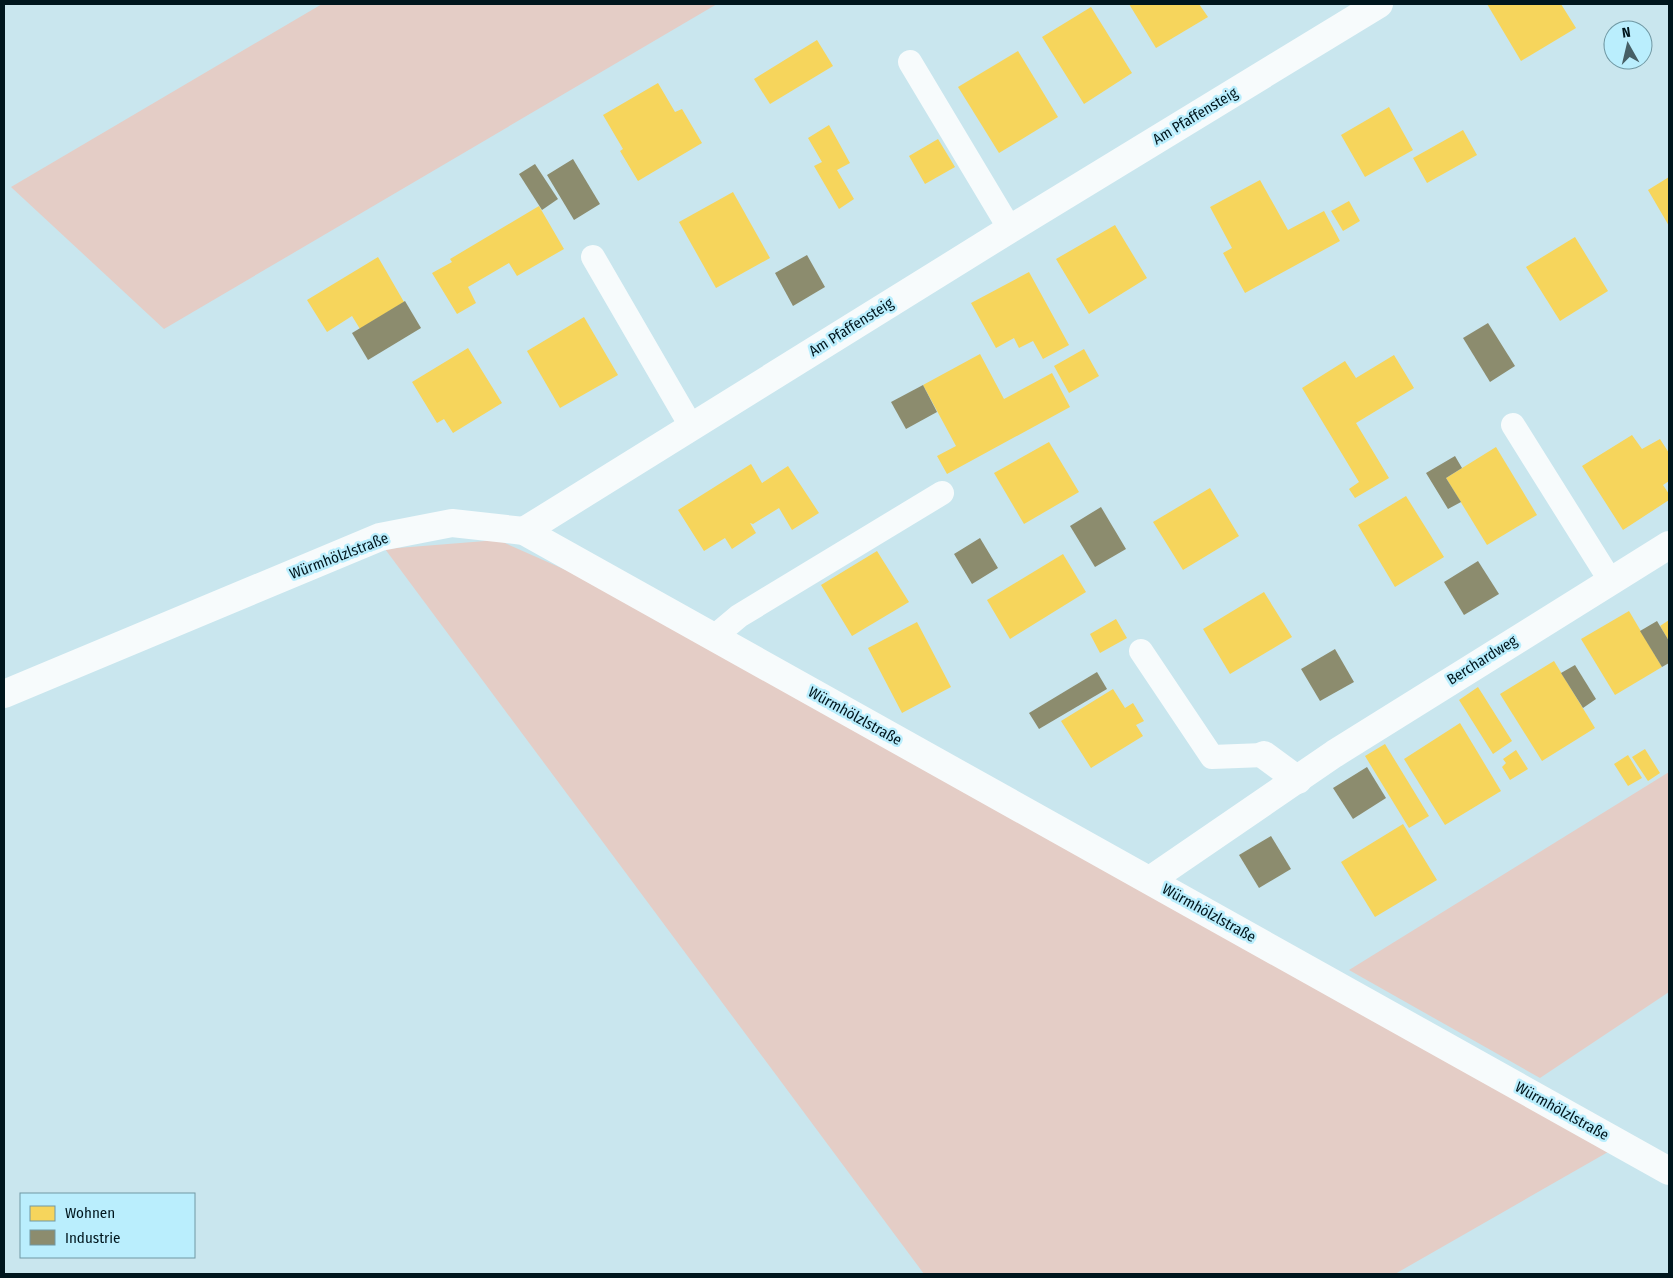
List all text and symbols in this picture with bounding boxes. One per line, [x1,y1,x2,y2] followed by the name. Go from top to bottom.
[1603,20,1653,70] north arrow
[1621,24,1632,42] text: N
[1149,84,1241,148] street label: Am Pfaffensteig
[806,294,896,360] street label: Am Pfaffensteig
[287,529,391,583] street label: Würmhölzlstraße
[1444,631,1520,689] street label: Berchardweg
[805,683,905,749] street label: Würmhölzlstraße
[1159,880,1259,946] street label: Würmhölzlstraße
[1512,1078,1612,1144] street label: Würmhölzlstraße
[20,1193,195,1258] legend
[65,1204,115,1222] text: Wohnen
[65,1229,120,1247] text: Industrie

